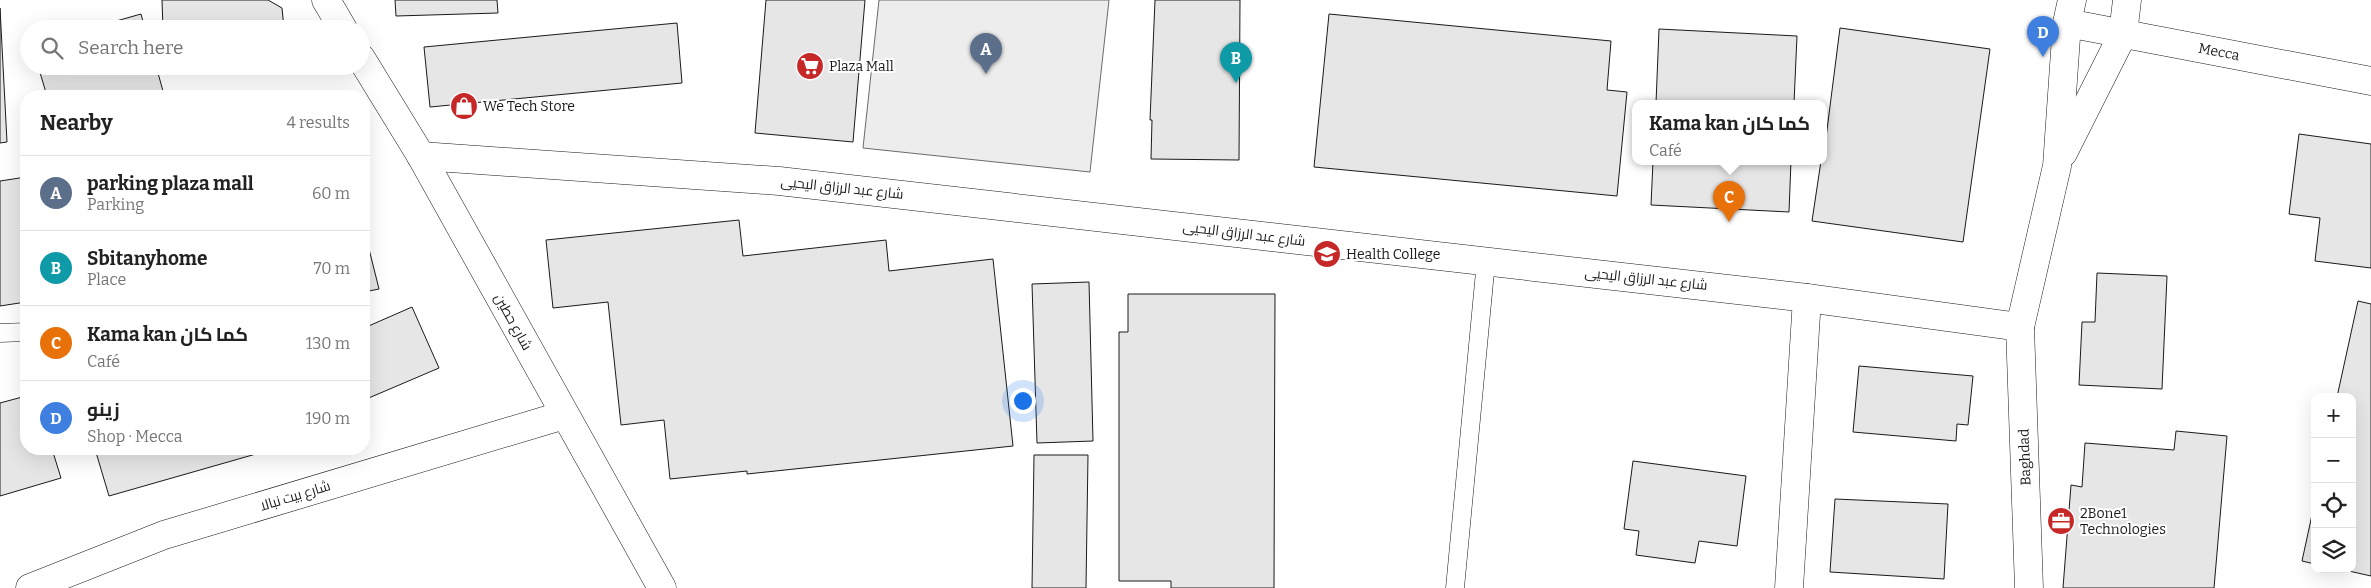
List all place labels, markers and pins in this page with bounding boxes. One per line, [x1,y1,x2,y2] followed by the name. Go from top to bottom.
[2027,16,2059,57] pin: D
[970,33,1002,74] pin: A
[1220,42,1252,83] pin: B
[795,51,825,81] supermarket icon: Plaza Mall
[829,58,894,75] place label: Plaza Mall
[449,91,479,121] shop icon: We Tech Store
[483,98,575,115] place label: We Tech Store
[1713,181,1745,222] pin: C
[1312,239,1342,269] school or university icon: Health College
[1346,246,1440,263] place label: Health College
[2080,505,2166,538] place label: 2Bone1 Technologies
[2046,506,2076,536] office icon: 2Bone1 Technologies

